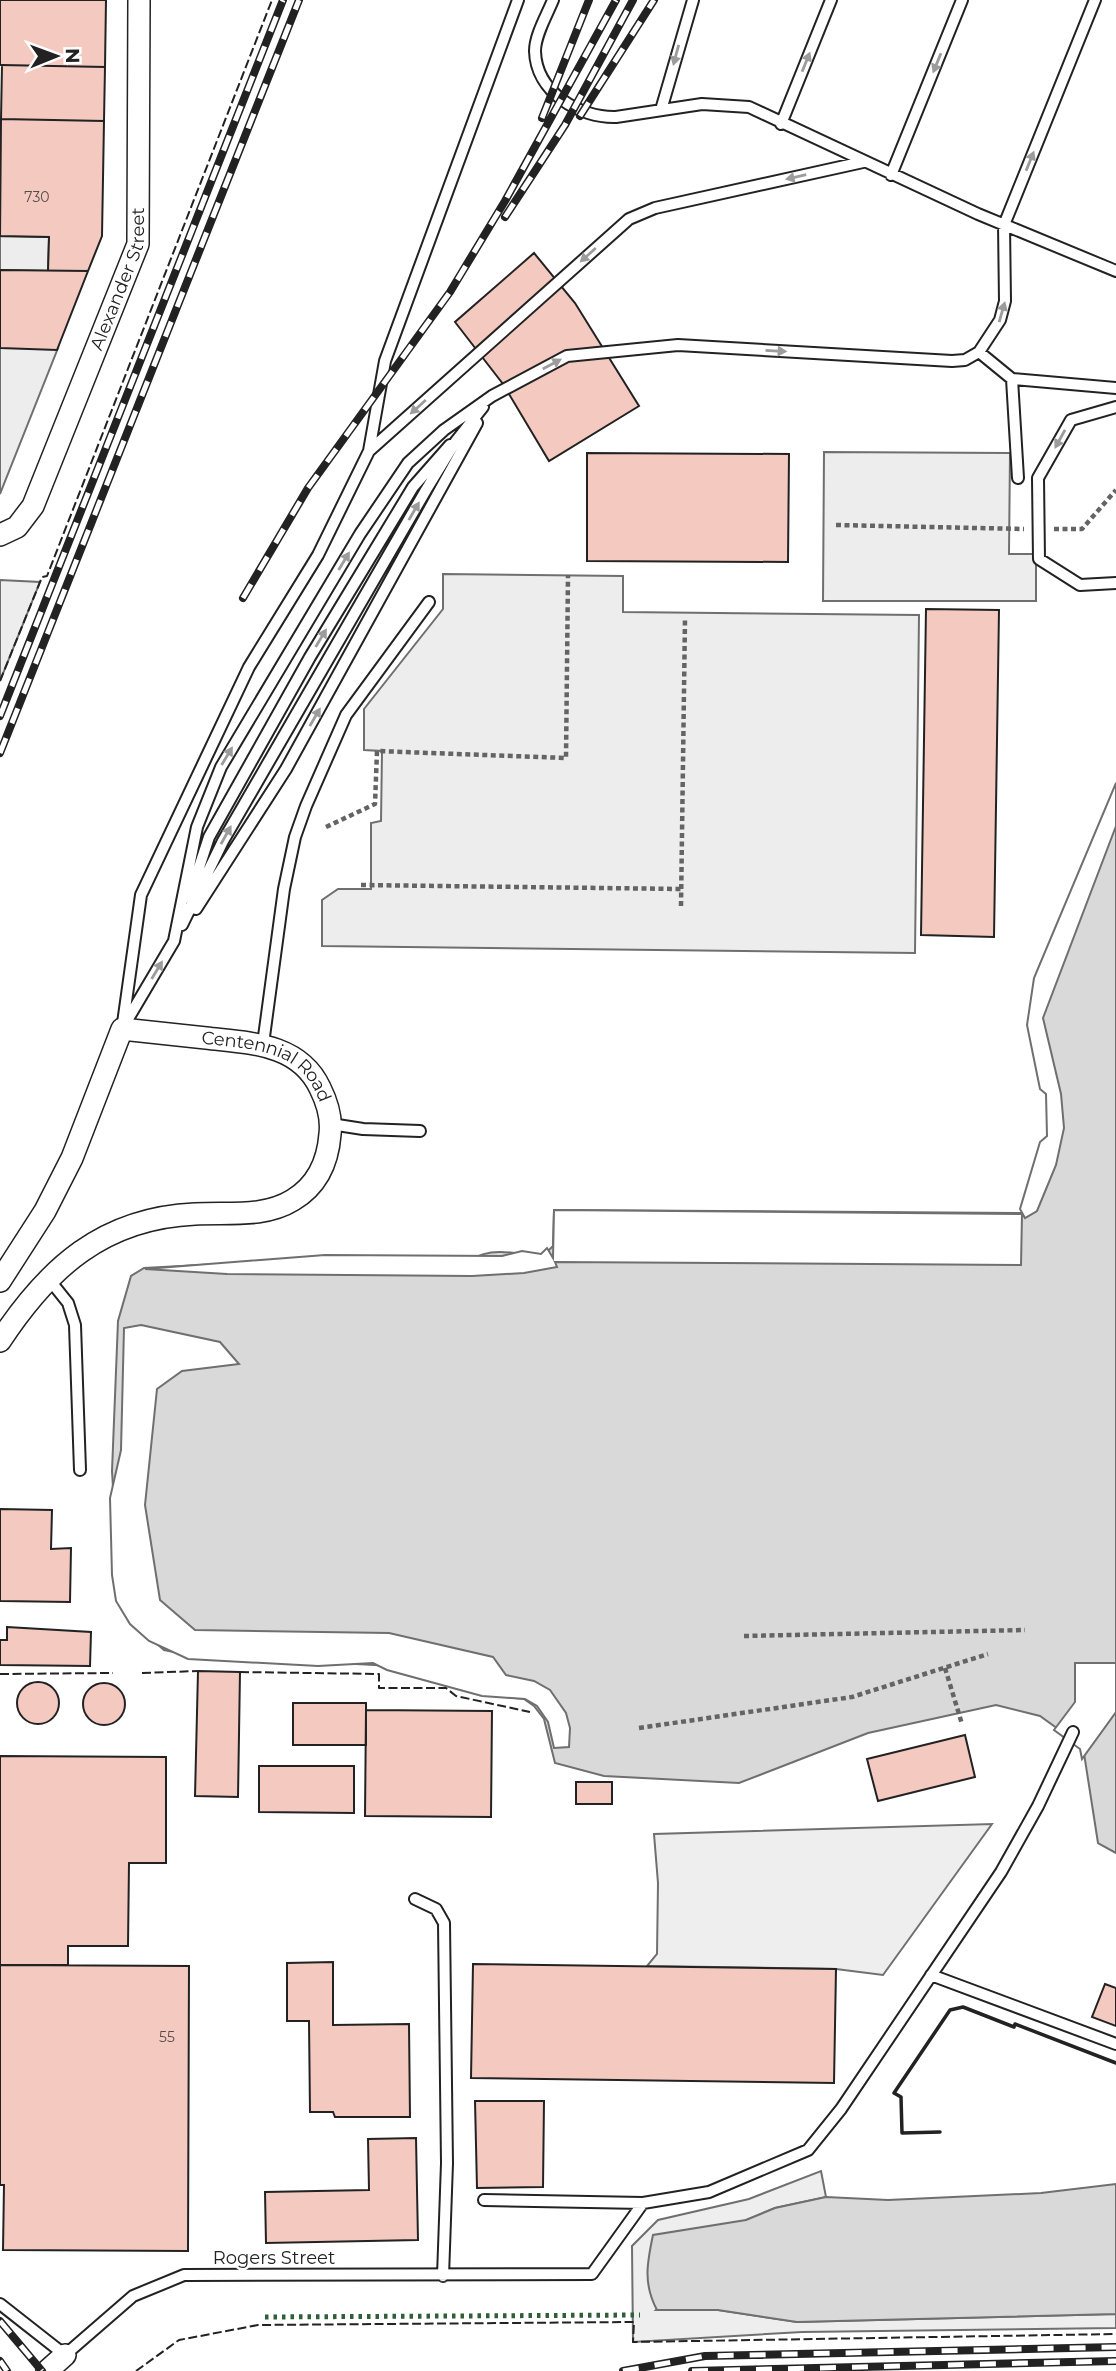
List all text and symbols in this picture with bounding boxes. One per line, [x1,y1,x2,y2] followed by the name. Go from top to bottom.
[21,21,91,91] north arrow
[670,44,681,66] one-way arrow
[61,48,84,64] text: N
[801,51,812,72] one-way arrow
[931,53,942,74] one-way arrow
[1024,151,1035,172] one-way arrow
[785,171,807,182] one-way arrow
[24,188,50,206] house number: 730
[86,207,149,353] street label: Alexander Street
[579,247,597,263] one-way arrow
[997,301,1007,322] one-way arrow
[766,346,788,357] one-way arrow
[542,358,561,370] one-way arrow
[409,399,427,415] one-way arrow
[1054,429,1066,448] one-way arrow
[407,502,420,521] one-way arrow
[338,552,350,571] one-way arrow
[315,628,327,647] one-way arrow
[309,708,321,727] one-way arrow
[221,747,233,766] one-way arrow
[220,826,232,845] one-way arrow
[150,961,163,980] one-way arrow
[200,1027,336,1105] street label: Centennial Road
[159,2028,175,2046] house number: 55
[213,2247,335,2269] street label: Rogers Street

